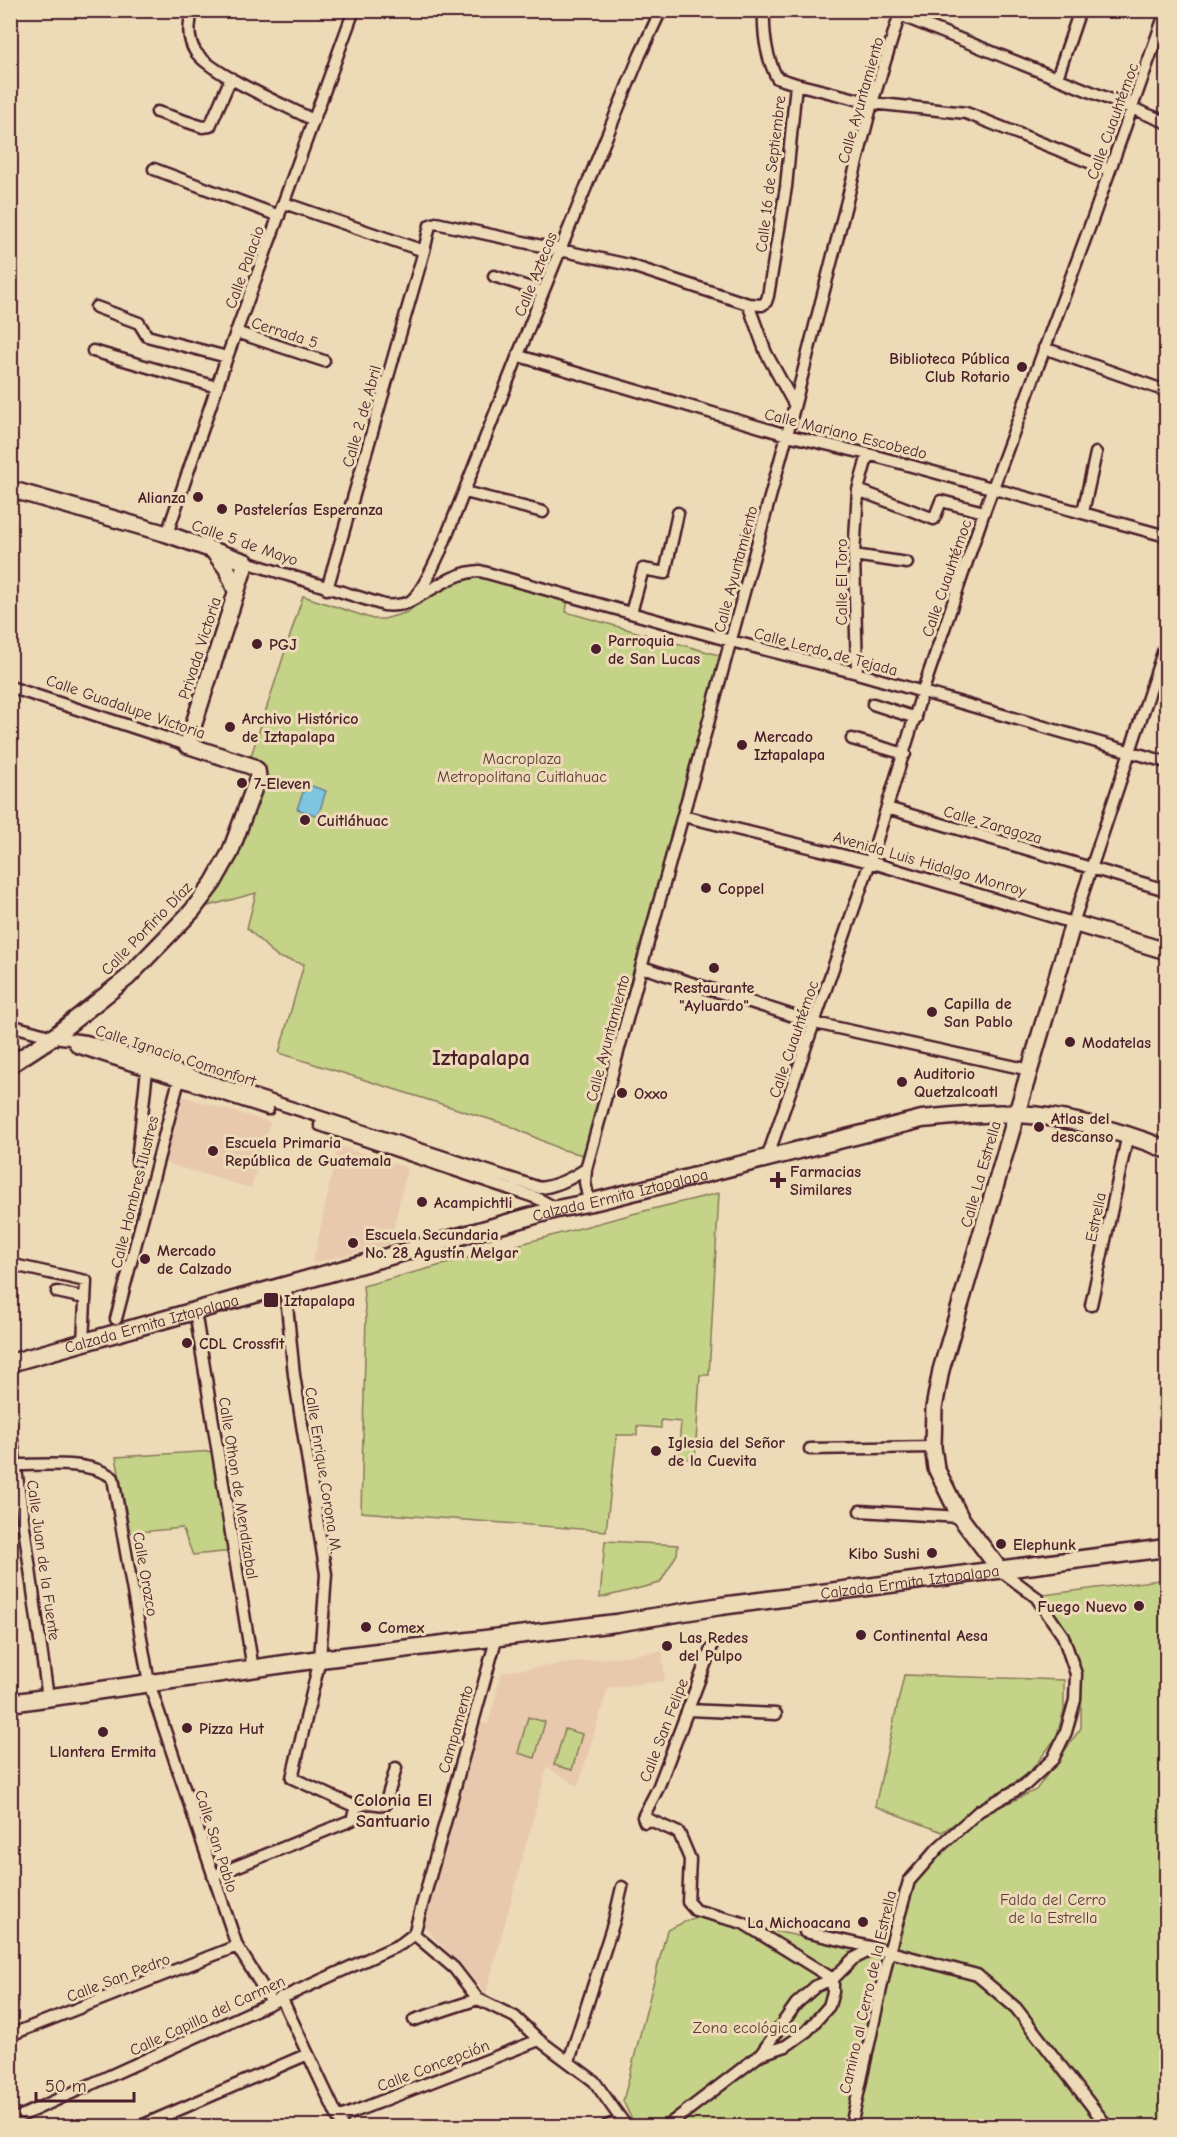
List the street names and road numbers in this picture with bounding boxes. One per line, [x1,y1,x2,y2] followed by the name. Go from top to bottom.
[834,35,888,166] street label: Calle Ayuntamiento
[1083,60,1143,182] street label: Calle Cuauhtémoc
[752,95,790,254] street label: Calle 16 de Septiembre
[222,224,268,311] street label: Calle Palacio
[511,229,561,319] street label: Calle Aztecas
[249,314,320,352] street label: Cerrada 5
[339,363,385,469] street label: Calle 2 de Abril
[763,405,929,463] street label: Calle Mariano Escobedo
[710,504,762,635] street label: Calle Ayuntamiento
[189,516,300,570] street label: Calle 5 de Mayo
[918,517,976,639] street label: Calle Cuauhtémoc
[833,539,851,625] street label: Calle El Toro
[175,595,225,702] street label: Privada Victoria
[752,624,900,680] street label: Calle Lerdo de Tejada
[44,671,208,743] street label: Calle Guadalupe Victoria
[941,802,1044,848] street label: Calle Zaragoza
[831,828,1029,900] street label: Avenida Luis Hidalgo Monroy
[98,878,196,979] street label: Calle Porfirio Díaz
[582,973,634,1104] street label: Calle Ayuntamiento
[765,978,823,1100] street label: Calle Cuauhtémoc
[93,1021,259,1091] street label: Calle Ignacio Comonfort
[107,1114,163,1270] street label: Calle Hombres Ilustres
[957,1119,1005,1230] street label: Calle La Estrella
[530,1165,710,1225] street label: Calzada Ermita Iztapalapa
[1082,1191,1110,1244] street label: Estrella
[63,1291,241,1357] street label: Calzada Ermita Iztapalapa
[301,1386,345,1554] street label: Calle Enrique Corona M.
[215,1396,261,1580] street label: Calle Othon de Mendizabal
[23,1479,63,1641] street label: Calle Juan de la Fuente
[129,1530,161,1618] street label: Calle Orozco
[819,1562,1000,1603] street label: Calzada Ermita Iztapalapa
[636,1676,692,1785] street label: Calle San Felipe
[435,1683,477,1775] street label: Campamento
[191,1788,241,1895] street label: Calle San Pablo
[836,1889,900,2096] street label: Camino al Cerro de la Estrella
[64,1950,172,2006] street label: Calle San Pedro
[127,1972,288,2060] street label: Calle Capilla del Carmen
[375,2036,492,2096] street label: Calle Concepción

